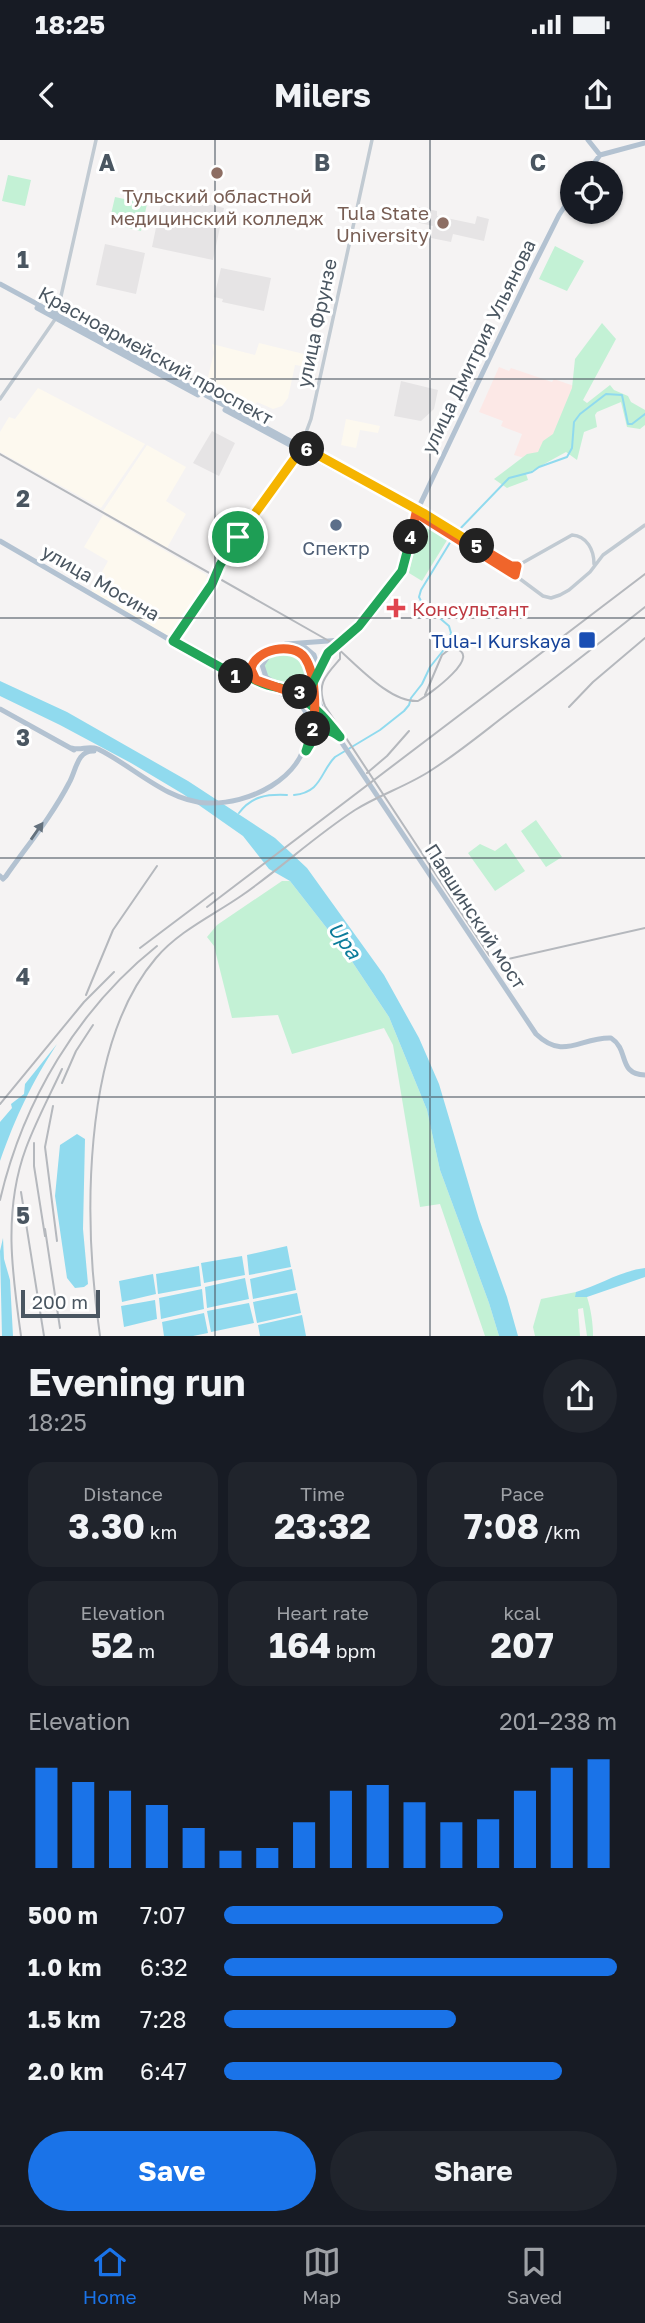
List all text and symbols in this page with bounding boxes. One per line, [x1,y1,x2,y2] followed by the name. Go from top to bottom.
[35,9,105,40] text: 18:25
[28,76,66,114] icon: back
[274,76,371,114] text: Milers
[579,76,617,114] icon: share
[99,148,116,176] text: A
[314,148,330,176] text: B
[530,148,546,176] text: C
[560,161,623,224] map controls
[560,161,623,224] button: locate
[209,165,225,181] marker: Тульский областной медицинский колледж
[110,184,324,229] place label: Тульский областной медицинский колледж
[336,201,429,246] place label: Tula State University
[435,215,451,231] marker: Tula State University
[416,235,540,457] street label: улица Дмитрия Ульянова
[17,245,29,273] text: 1
[291,256,341,390] street label: улица Фрунзе
[35,281,277,429] street label: Красноармейский проспект
[290,432,324,466] pin: 6
[300,437,313,460] text: 6
[16,484,30,512] text: 2
[208,507,268,567] pin
[328,517,344,533] marker: Спектр
[219,518,257,556] icon: arrive
[394,520,428,554] pin: 4
[405,525,416,548] text: 4
[460,528,494,564] pin: 5
[471,534,482,557] text: 5
[302,536,370,559] place label: Спектр
[38,539,164,625] street label: улица Мосина
[412,597,529,620] place label: Консультант
[386,598,406,618] marker: Консультант
[431,629,571,652] place label: Tula-I Kurskaya
[577,630,597,650] marker: Tula-I Kurskaya
[218,658,254,694] pin: 1
[231,664,240,687] text: 1
[282,674,318,710] pin: 3
[294,680,305,703] text: 3
[296,712,330,746] pin: 2
[307,717,318,740] text: 2
[16,723,30,751] text: 3
[30,822,44,840] one-way arrow
[421,839,531,993] street label: Павшинский мост
[323,916,368,965] water label: Upa
[16,962,30,990] text: 4
[16,1201,30,1229] text: 5
[21,1287,100,1319] scale bar
[32,1290,88,1313] text: 200 m
[28,1359,246,1404] text: Evening run
[543,1359,617,1433] button: share
[28,1408,87,1436] text: 18:25
[83,1482,163,1505] text: Distance
[300,1482,345,1505] text: Time
[500,1482,544,1505] text: Pace
[68,1505,145,1547] text: 3.30
[274,1505,371,1547] text: 23:32
[464,1505,539,1547] text: 7:08
[145,1520,177,1543] text: km
[539,1520,581,1543] text: /km
[81,1601,165,1624] text: Elevation
[276,1601,369,1624] text: Heart rate
[503,1601,541,1624] text: kcal
[91,1624,133,1666] text: 52
[269,1624,331,1666] text: 164
[491,1624,554,1666] text: 207
[133,1639,155,1662] text: m
[331,1639,376,1662] text: bpm
[28,1707,130,1735] text: Elevation
[499,1707,617,1735] text: 201–238 m
[28,1901,98,1929] text: 500 m
[140,1901,186,1929] text: 7:07
[28,1953,101,1981] text: 1.0 km
[140,1953,188,1981] text: 6:32
[28,2005,100,2033] text: 1.5 km
[140,2005,186,2033] text: 7:28
[28,2057,104,2085] text: 2.0 km
[140,2057,187,2085] text: 6:47
[28,2131,316,2211] button: Save
[330,2131,617,2211] button: Share
[83,2243,137,2308] tab: Home
[302,2243,341,2308] tab: Map
[507,2243,562,2308] tab: Saved

